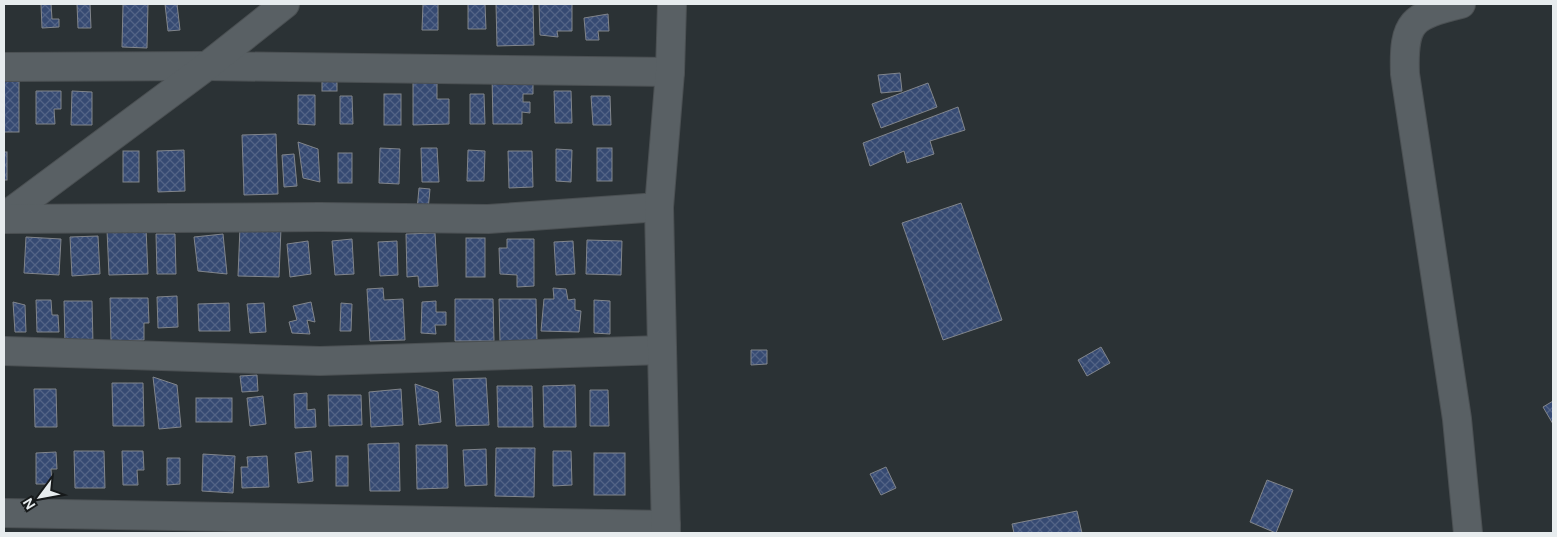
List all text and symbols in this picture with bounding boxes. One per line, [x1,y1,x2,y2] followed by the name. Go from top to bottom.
[15,472,65,522] north arrow
[19,495,39,513] text: N

